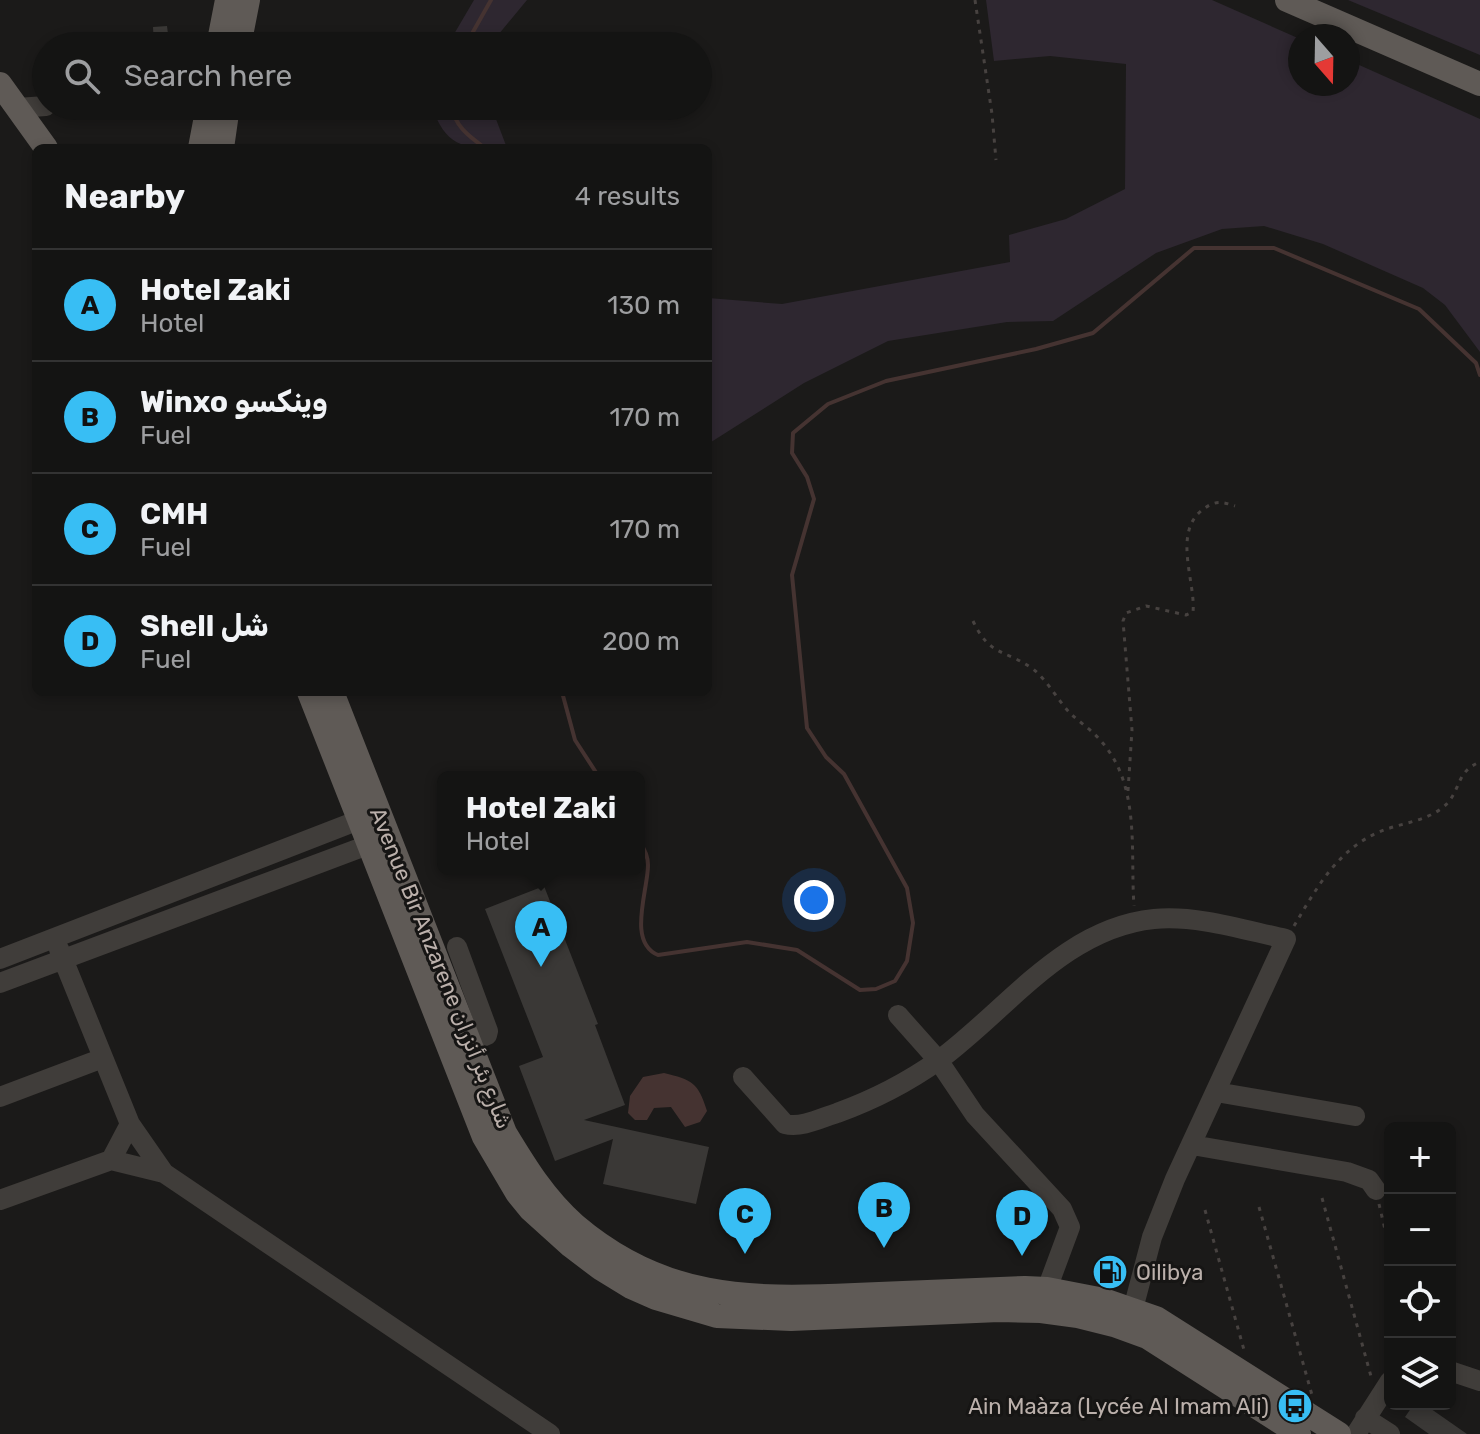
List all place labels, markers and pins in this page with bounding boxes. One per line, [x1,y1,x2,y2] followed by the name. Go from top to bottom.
[515,901,567,967] pin: A
[858,1182,910,1248] pin: B
[719,1188,771,1254] pin: C
[996,1190,1048,1256] pin: D
[1091,1253,1129,1291] fuel station icon: Oilibya
[1136,1259,1203,1286] place label: Oilibya
[1276,1387,1314,1425] bus stop icon: Ain Maàza (Lycée Al Imam Ali)
[968,1393,1269,1420] place label: Ain Maàza (Lycée Al Imam Ali)

